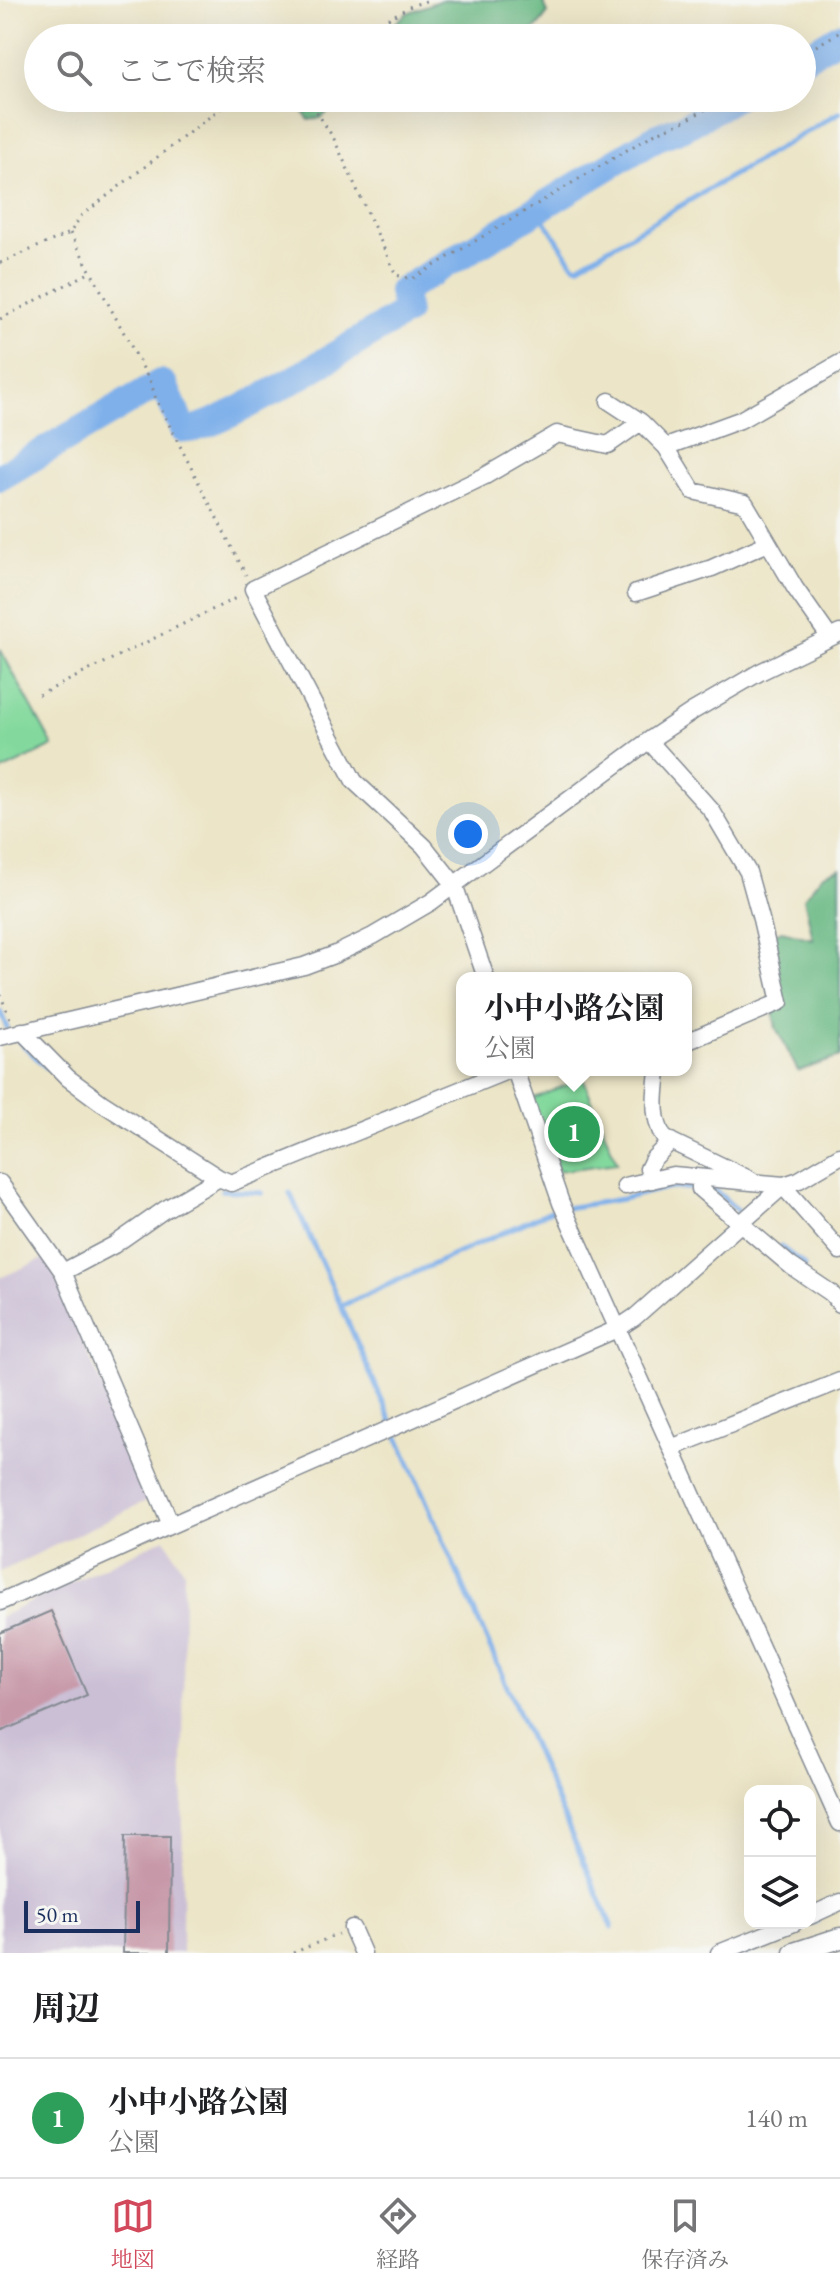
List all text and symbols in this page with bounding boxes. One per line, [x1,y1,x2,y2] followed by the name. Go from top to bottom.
[24,24,816,112] search box
[52,46,96,90] icon: search
[116,51,266,90] text: ここで検索
[448,814,488,854] your location
[456,972,692,1076] popup
[484,988,664,1027] text: 小中小路公園
[484,1031,536,1065] text: 公園
[548,1102,600,1162] pin: 1
[744,1785,816,1929] map controls
[744,1785,816,1857] button: locate
[744,1857,816,1929] button: layers
[24,1897,140,1933] scale bar
[36,1900,79,1929] text: 50 m
[32,1986,100,2030] text: 周辺
[108,2082,288,2121] text: 小中小路公園
[51,2101,65,2135] text: 1
[745,2101,808,2135] text: 140 m
[108,2125,160,2159] text: 公園
[111,2194,155,2274] tab: 地図
[376,2194,420,2274] tab: 経路
[641,2194,729,2274] tab: 保存済み

